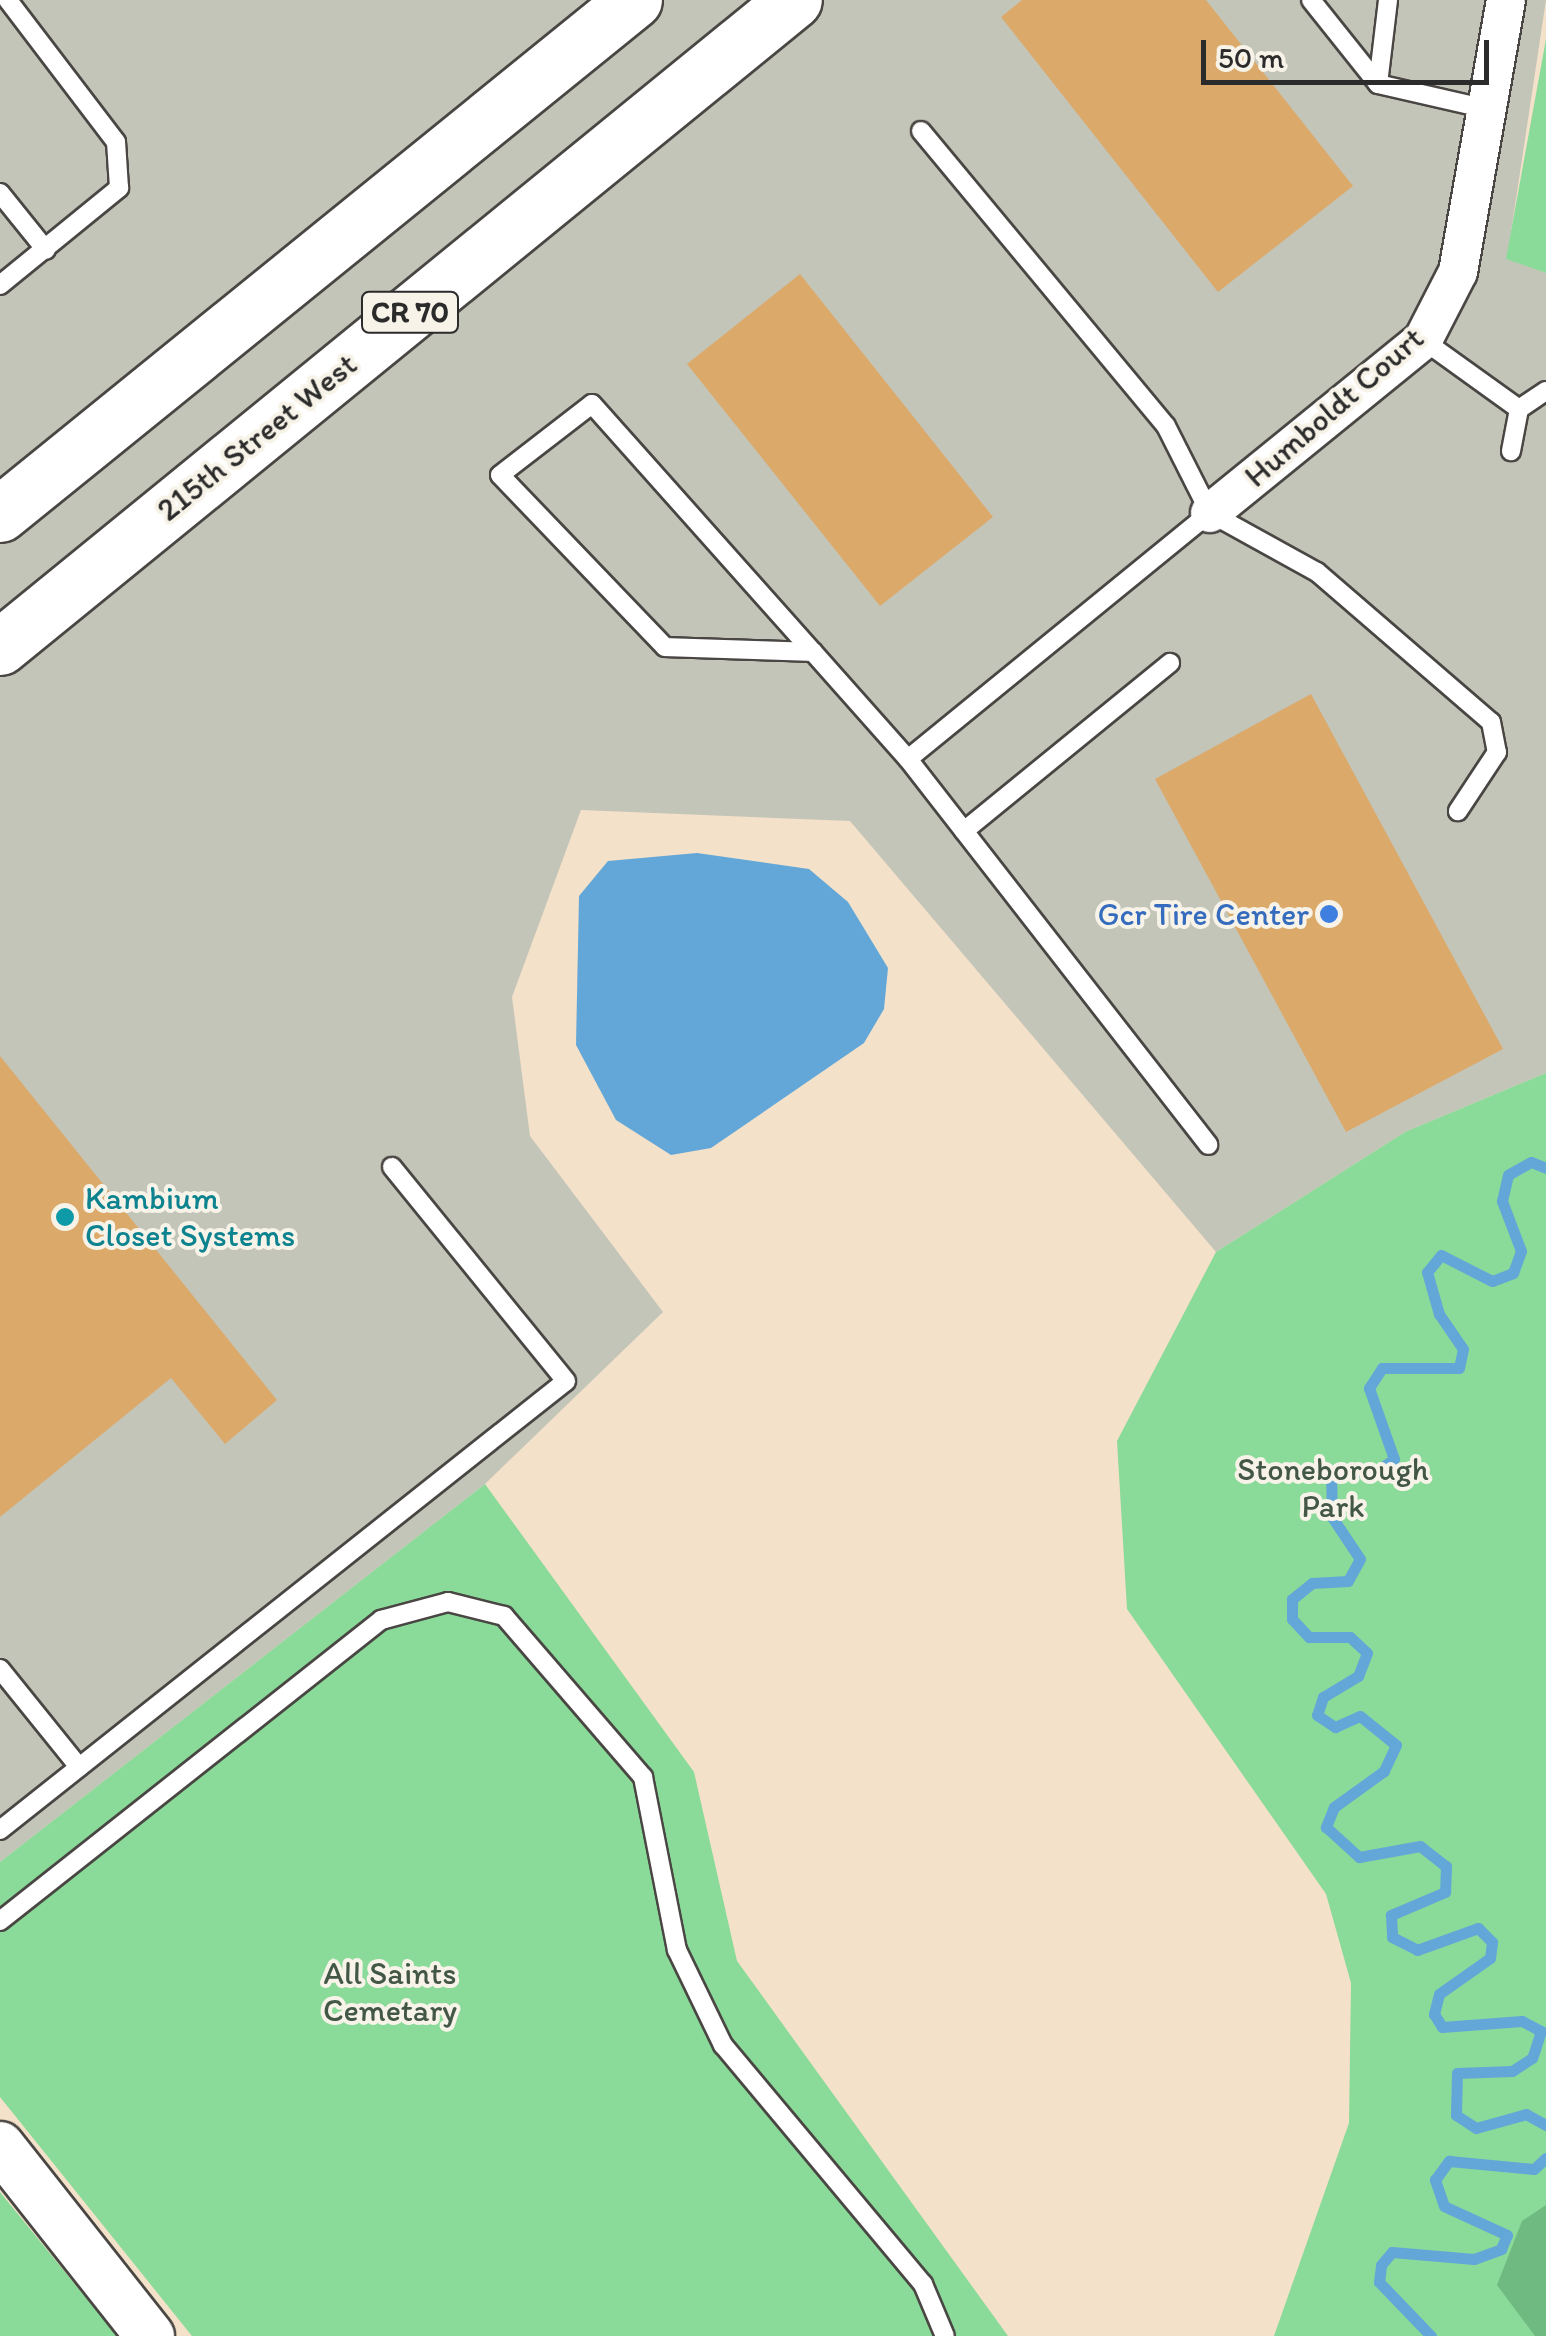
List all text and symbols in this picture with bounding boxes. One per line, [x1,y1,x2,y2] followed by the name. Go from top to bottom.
[1206,20,1494,82] scale bar
[1218,39,1284,76] text: 50 m
[360,287,460,337] road number: CR 70
[1237,319,1431,495] street label: Humboldt Court
[150,345,364,529] street label: 215th Street West
[1098,895,1309,933] place label: Gcr Tire Center
[1318,903,1340,925] marker: Gcr Tire Center
[85,1180,295,1255] place label: Kambium Closet Systems
[54,1206,76,1228] marker: Kambium Closet Systems
[1237,1451,1429,1526] park label: Stoneborough Park
[323,1955,457,2030] park label: All Saints Cemetary

